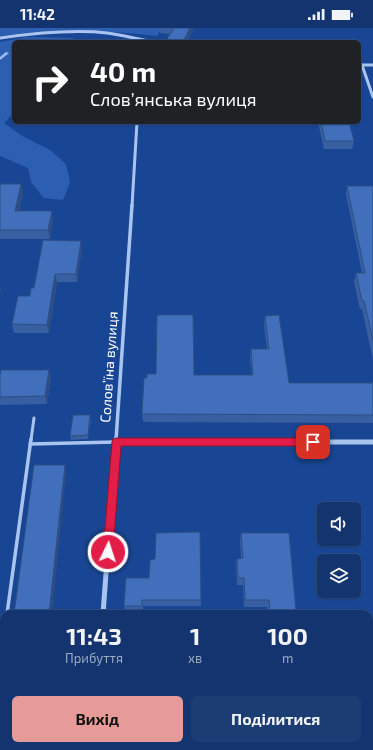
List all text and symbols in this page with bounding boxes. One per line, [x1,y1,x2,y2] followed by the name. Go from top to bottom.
[20,5,55,23] text: 11:42
[90,54,156,88] text: 40 m
[24,56,76,108] icon: right
[90,88,256,110] text: Словʼянська вулиця
[96,311,121,423] street label: Соловʼїна вулиця
[296,425,330,459] pin
[302,431,324,453] icon: arrive
[317,502,361,598] map controls
[317,502,361,546] button: sound
[87,531,129,573] position arrow
[317,554,361,598] button: layers
[66,621,122,650] text: 11:43
[190,621,200,650] text: 1
[267,621,308,650] text: 100
[65,650,123,666] text: Прибуття
[188,650,202,666] text: хв
[282,650,293,666] text: m
[12,696,183,742] button: Вихід
[191,696,361,742] button: Поділитися

